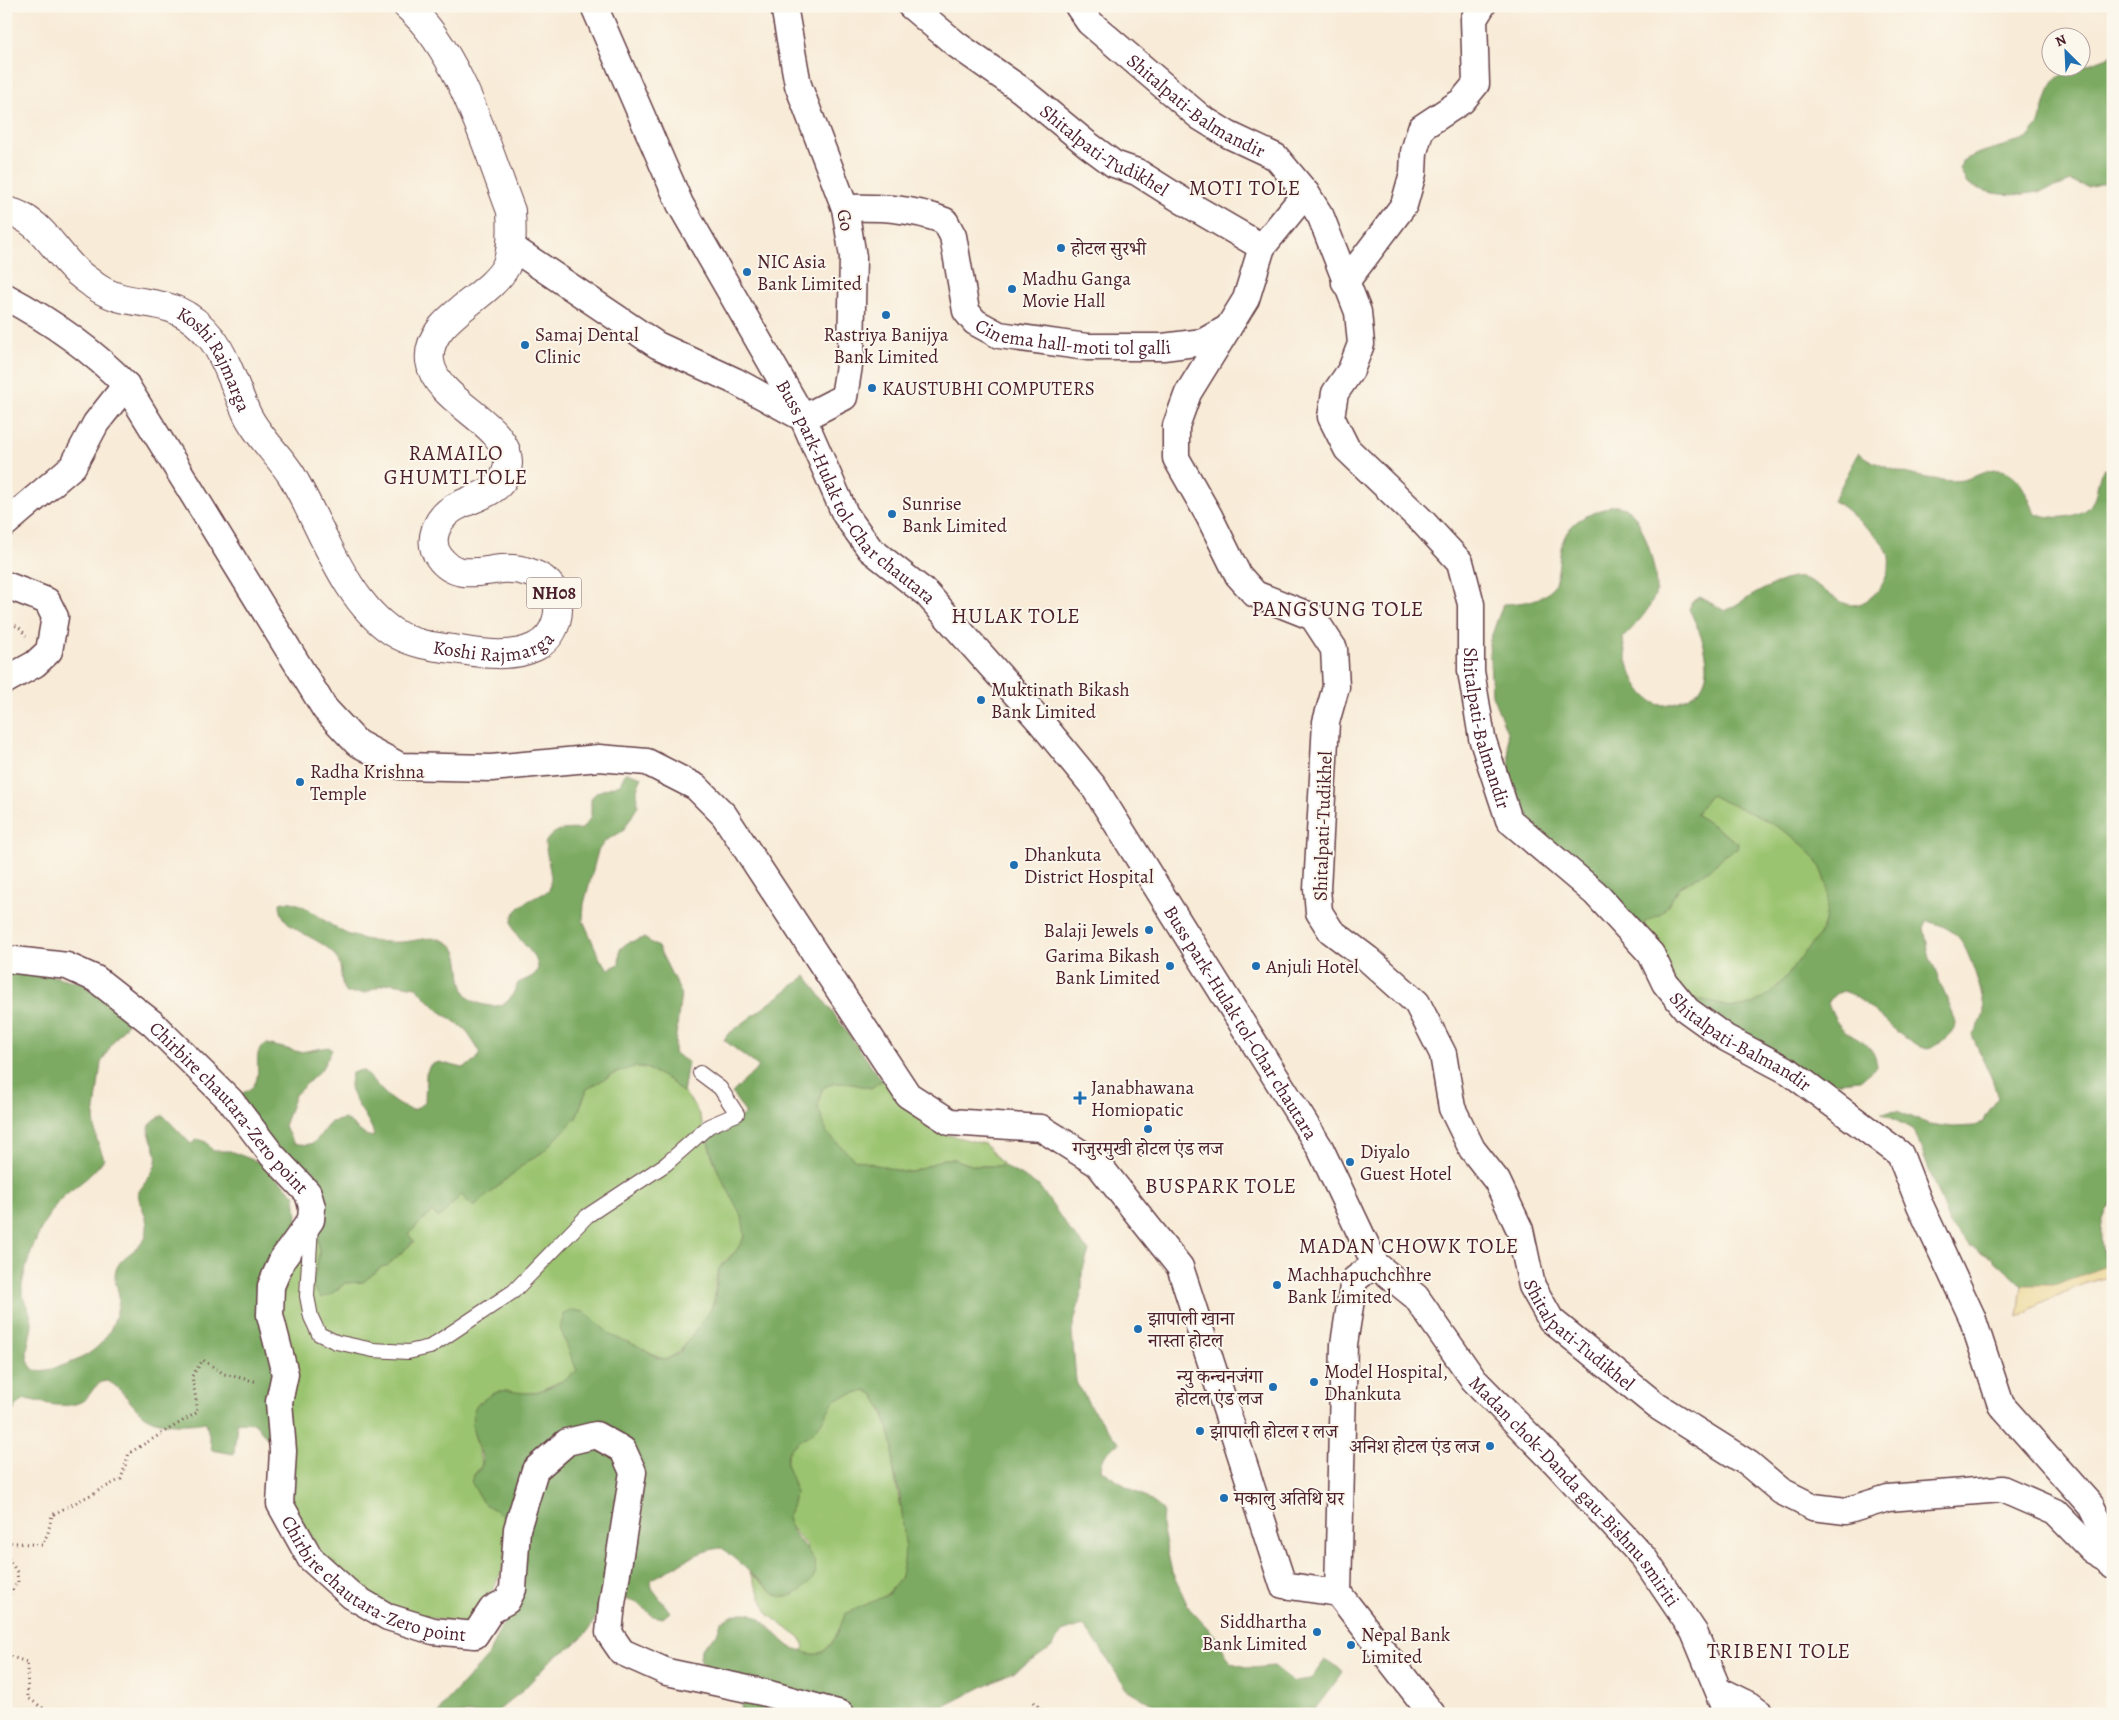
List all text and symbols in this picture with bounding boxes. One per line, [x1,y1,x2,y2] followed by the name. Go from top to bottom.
[2042,28,2092,78] north arrow
[2052,30,2069,51] text: N
[1121,48,1269,164] street label: Shitalpati-Balmandir
[1034,99,1174,203] street label: Shitalpati-Tudikhel
[1189,174,1301,202] district label: MOTI TOLE
[830,207,860,234] street label: Go
[1070,236,1147,262] place label: होटल सुरभी
[1055,242,1067,254] marker: होटल सुरभी
[757,249,863,297] place label: NIC Asia Bank Limited
[741,266,753,278] marker: NIC Asia Bank Limited
[1022,266,1131,314] place label: Madhu Ganga Movie Hall
[1006,283,1018,295] marker: Madhu Ganga Movie Hall
[172,301,257,416] street label: Koshi Rajmarga
[880,309,892,321] marker: Rastriya Banijya Bank Limited
[970,313,1172,361] street label: Cinema hall-moti tol galli
[535,322,639,370] place label: Samaj Dental Clinic
[823,322,949,370] place label: Rastriya Banijya Bank Limited
[519,339,531,351] marker: Samaj Dental Clinic
[770,375,942,610] street label: Buss park-Hulak tol-Char chautara
[882,376,1095,402] place label: KAUSTUBHI COMPUTERS
[866,382,878,394] marker: KAUSTUBHI COMPUTERS
[384,439,528,491] district label: RAMAILO GHUMTI TOLE
[902,491,1008,539] place label: Sunrise Bank Limited
[886,508,898,520] marker: Sunrise Bank Limited
[526,578,582,608] road number: NH08
[1252,595,1424,623] district label: PANGSUNG TOLE
[951,602,1081,630] district label: HULAK TOLE
[431,627,560,668] street label: Koshi Rajmarga
[1457,647,1516,812] street label: Shitalpati-Balmandir
[991,677,1130,725] place label: Muktinath Bikash Bank Limited
[975,694,987,706] marker: Muktinath Bikash Bank Limited
[1307,750,1339,901] street label: Shitalpati-Tudikhel
[310,759,425,807] place label: Radha Krishna Temple
[294,776,306,788] marker: Radha Krishna Temple
[1024,842,1154,890] place label: Dhankuta District Hospital
[1008,859,1020,871] marker: Dhankuta District Hospital
[1157,901,1324,1145] street label: Buss park-Hulak tol-Char chautara
[1044,918,1139,944] place label: Balaji Jewels
[1143,924,1155,936] marker: Balaji Jewels
[1045,943,1161,991] place label: Garima Bikash Bank Limited
[1265,954,1359,980] place label: Anjuli Hotel
[1164,960,1176,972] marker: Garima Bikash Bank Limited
[1250,960,1262,972] marker: Anjuli Hotel
[1663,987,1817,1098] street label: Shitalpati-Balmandir
[143,1016,314,1200] street label: Chirbire chautara-Zero point
[1091,1075,1194,1123] place label: Janabhawana Homiopatic
[1073,1091,1087,1105] marker: Janabhawana Homiopatic
[1142,1123,1154,1135] marker: गजुरमुखी होटल एंड लज
[1072,1136,1224,1162] place label: गजुरमुखी होटल एंड लज
[1360,1139,1452,1187] place label: Diyalo Guest Hotel
[1344,1156,1356,1168] marker: Diyalo Guest Hotel
[1145,1172,1297,1200] district label: BUSPARK TOLE
[1299,1232,1519,1260] district label: MADAN CHOWK TOLE
[1287,1262,1431,1310] place label: Machhapuchchhre Bank Limited
[1517,1277,1640,1397] street label: Shitalpati-Tudikhel
[1271,1279,1283,1291] marker: Machhapuchchhre Bank Limited
[1147,1306,1236,1354] place label: झापाली खाना नास्ता होटल
[1132,1323,1144,1335] marker: झापाली खाना नास्ता होटल
[1324,1359,1448,1407] place label: Model Hospital, Dhankuta
[1175,1364,1264,1412] place label: न्यु कन्चनजंगा होटल एंड लज
[1463,1370,1685,1612] street label: Madan chok-Danda gau-Bishnu smiriti
[1308,1376,1320,1388] marker: Model Hospital, Dhankuta
[1267,1381,1279,1393] marker: न्यु कन्चनजंगा होटल एंड लज
[1209,1419,1339,1445] place label: झापाली होटल र लज
[1194,1425,1206,1437] marker: झापाली होटल र लज
[1349,1434,1481,1460] place label: अनिश होटल एंड लज
[1484,1440,1496,1452] marker: अनिश होटल एंड लज
[1233,1486,1345,1512] place label: मकालु अतिथि घर
[1218,1492,1230,1504] marker: मकालु अतिथि घर
[275,1511,467,1648] street label: Chirbire chautara-Zero point
[1202,1609,1308,1657] place label: Siddhartha Bank Limited
[1361,1622,1451,1670] place label: Nepal Bank Limited
[1311,1626,1323,1638] marker: Siddhartha Bank Limited
[1707,1637,1851,1665] district label: TRIBENI TOLE
[1345,1639,1357,1651] marker: Nepal Bank Limited

